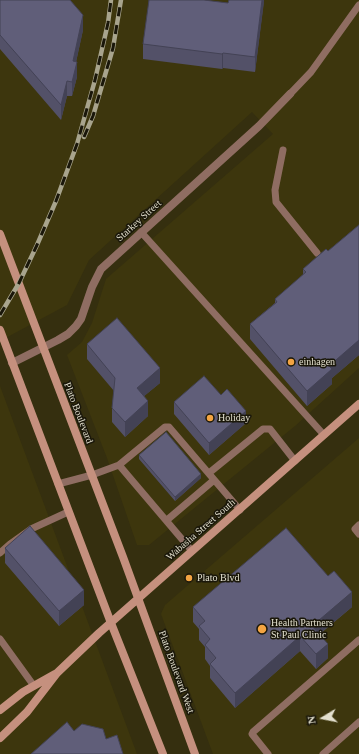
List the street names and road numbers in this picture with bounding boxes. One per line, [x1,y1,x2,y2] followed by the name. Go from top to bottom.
[114,198,164,244] street label: Starkey Street
[61,381,95,445] street label: Plato Boulevard
[164,497,238,563] street label: Wabasha Street South
[155,629,197,715] street label: Plato Boulevard West

